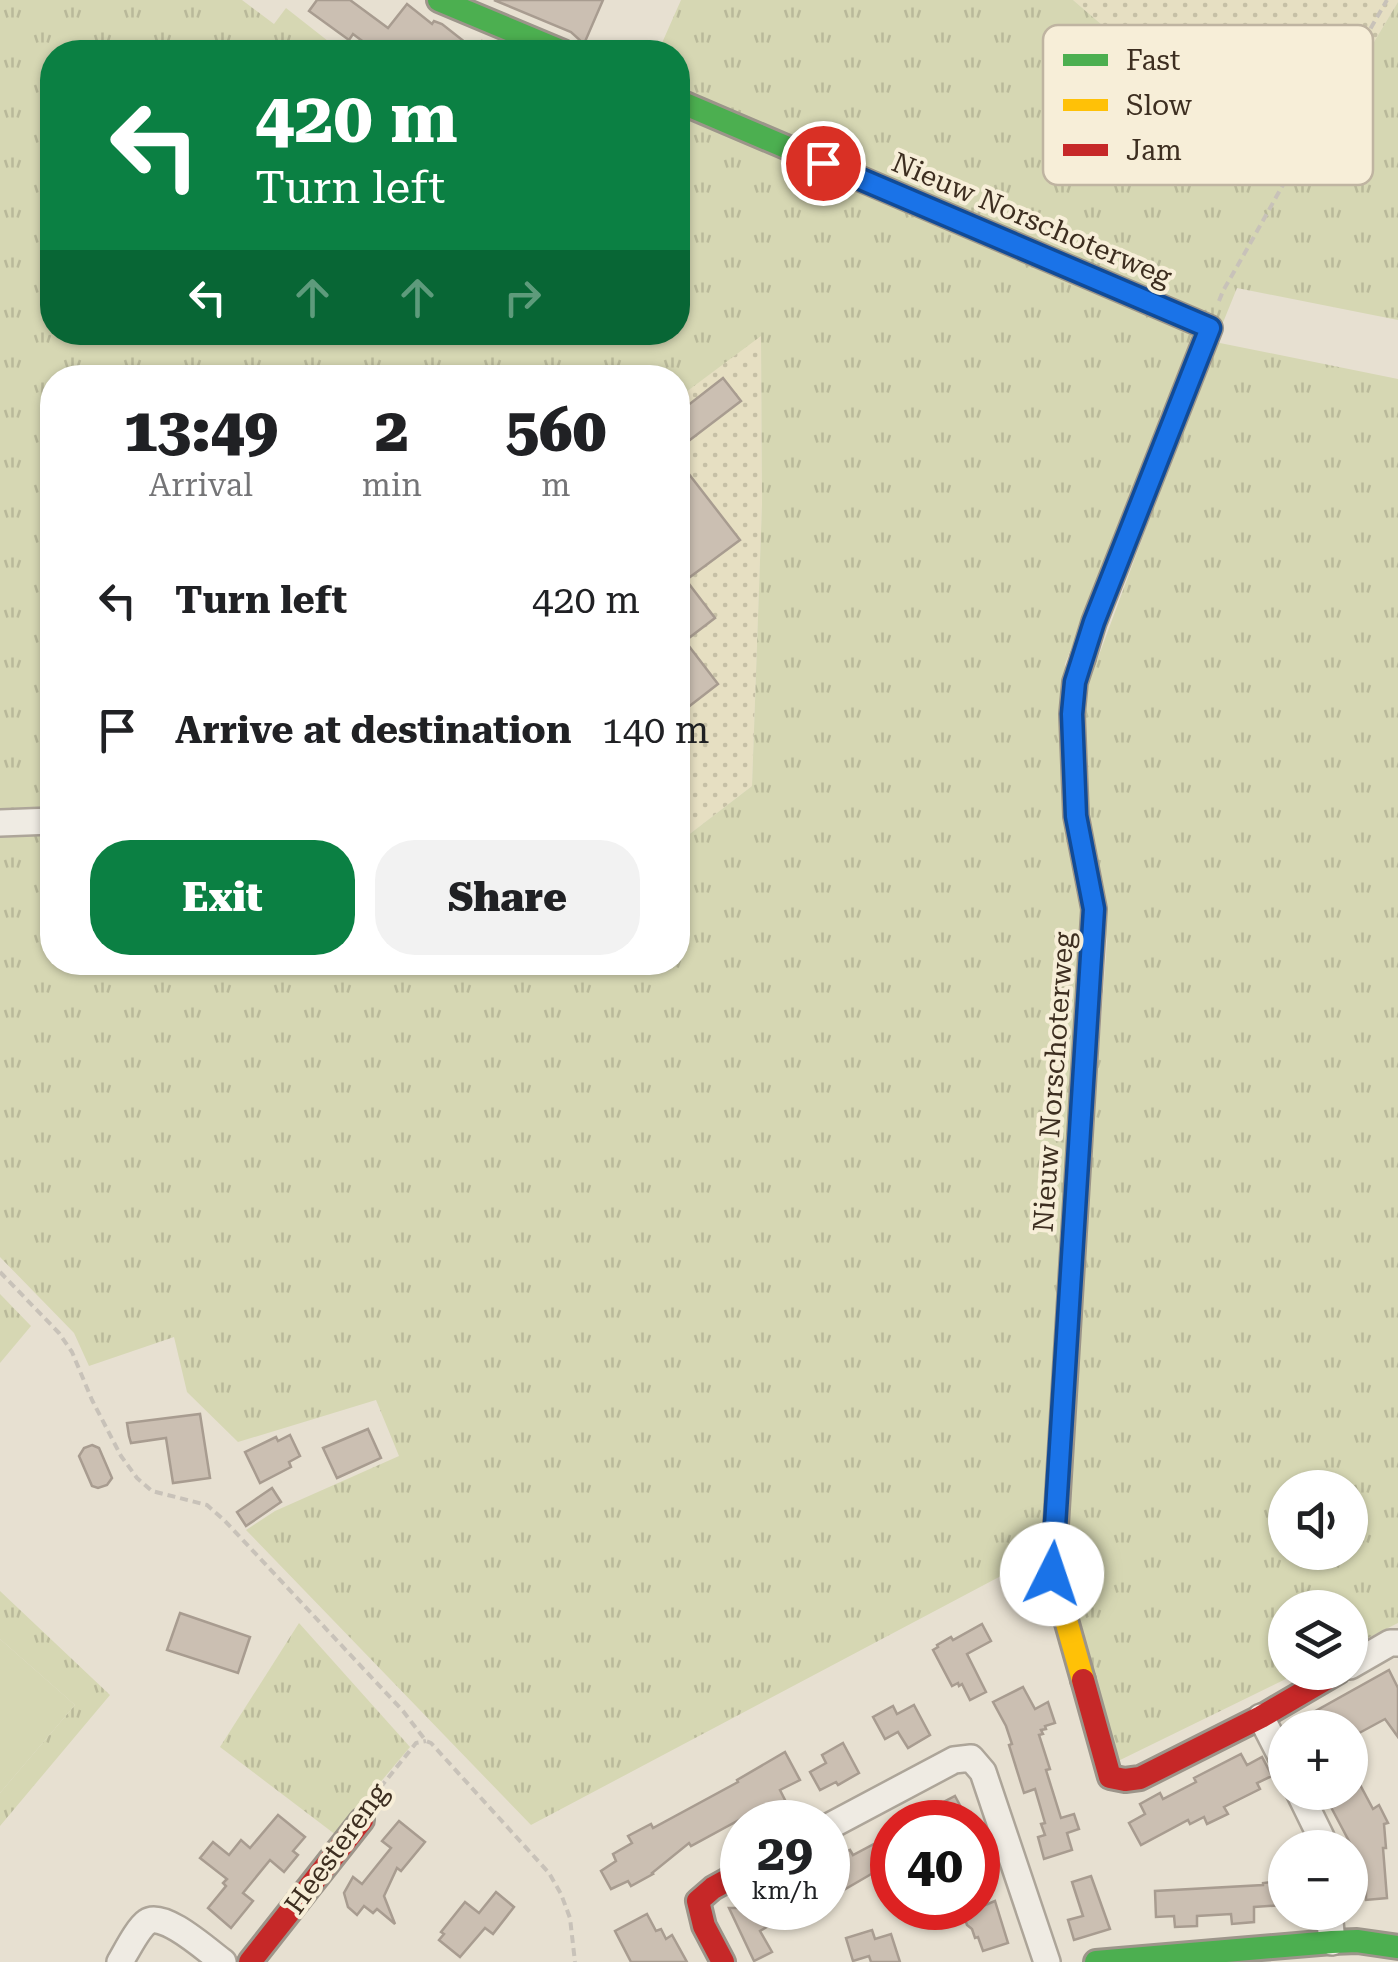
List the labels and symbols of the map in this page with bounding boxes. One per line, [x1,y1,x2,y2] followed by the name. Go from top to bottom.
[1043,25,1373,185] legend
[1126,44,1180,77] text: Fast
[1126,89,1193,122] text: Slow
[781,121,866,206] pin
[1126,134,1182,167] text: Jam
[887,146,1177,293] street label: Nieuw Norschoterweg
[1027,931,1080,1233] street label: Nieuw Norschoterweg
[1000,1522,1104,1626] position arrow
[278,1777,395,1920] street label: Heestereng
[870,1800,1000,1930] speed limit sign: 40

